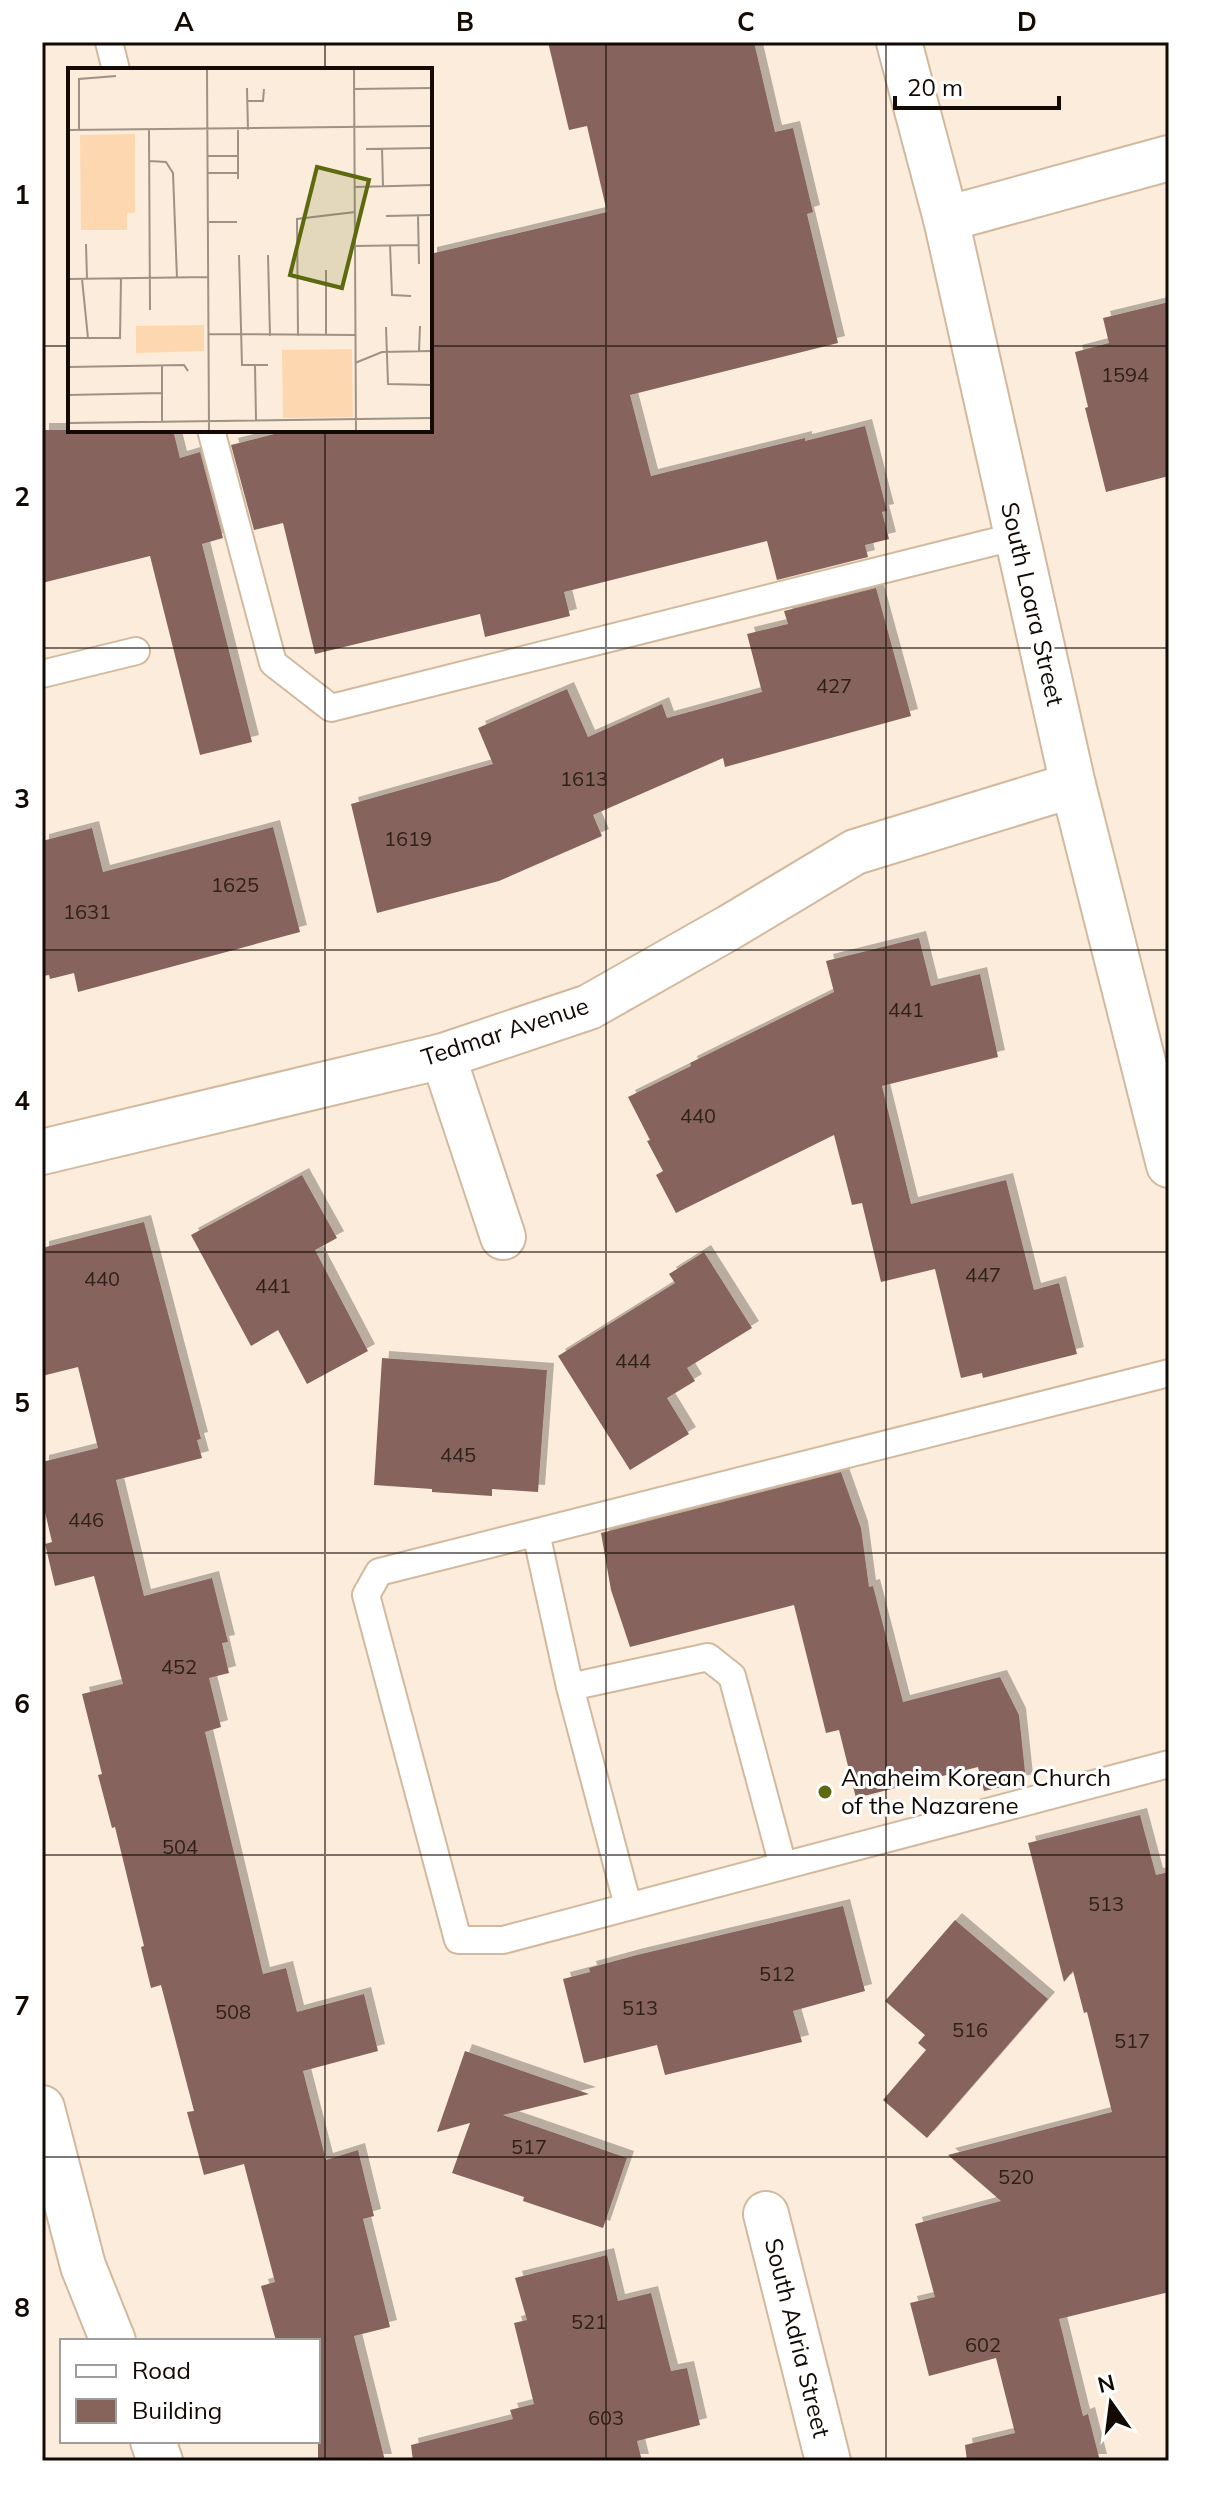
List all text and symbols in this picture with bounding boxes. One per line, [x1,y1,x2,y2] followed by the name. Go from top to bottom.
[174,5,194,38] text: A
[456,5,474,38] text: B
[737,5,755,38] text: C
[1017,5,1037,38] text: D
[895,60,1059,110] scale bar
[68,68,432,432] inset map
[907,72,963,102] text: 20 m
[14,178,30,211] text: 1
[1101,362,1149,387] house number: 1594
[14,480,30,513] text: 2
[995,499,1071,708] street label: South Loara Street
[816,673,852,698] house number: 427
[560,766,608,791] house number: 1613
[14,782,30,815] text: 3
[384,826,432,851] house number: 1619
[211,872,259,897] house number: 1625
[63,899,111,924] house number: 1631
[417,990,592,1072] street label: Tedmar Avenue
[888,997,924,1022] house number: 441
[14,1084,30,1117] text: 4
[680,1103,716,1128] house number: 440
[965,1262,1001,1287] house number: 447
[84,1266,120,1291] house number: 440
[255,1273,291,1298] house number: 441
[615,1348,651,1373] house number: 444
[14,1386,30,1419] text: 5
[440,1442,476,1467] house number: 445
[68,1507,104,1532] house number: 446
[161,1654,197,1679] house number: 452
[14,1687,30,1720] text: 6
[841,1762,1111,1820] place label: Anaheim Korean Church of the Nazarene
[816,1783,834,1801] marker: Anaheim Korean Church of the Nazarene
[162,1834,198,1859] house number: 504
[1088,1891,1124,1916] house number: 513
[759,1961,795,1986] house number: 512
[14,1989,30,2022] text: 7
[622,1995,658,2020] house number: 513
[215,1999,251,2024] house number: 508
[952,2017,988,2042] house number: 516
[1114,2028,1150,2053] house number: 517
[511,2134,547,2159] house number: 517
[998,2164,1034,2189] house number: 520
[759,2235,837,2441] street label: South Adria Street
[14,2291,30,2324] text: 8
[571,2309,607,2334] house number: 521
[965,2332,1001,2357] house number: 602
[60,2339,320,2443] legend
[132,2355,191,2385] text: Road
[1071,2363,1151,2443] north arrow
[1095,2368,1118,2399] text: N
[132,2395,222,2425] text: Building
[588,2405,624,2430] house number: 603

